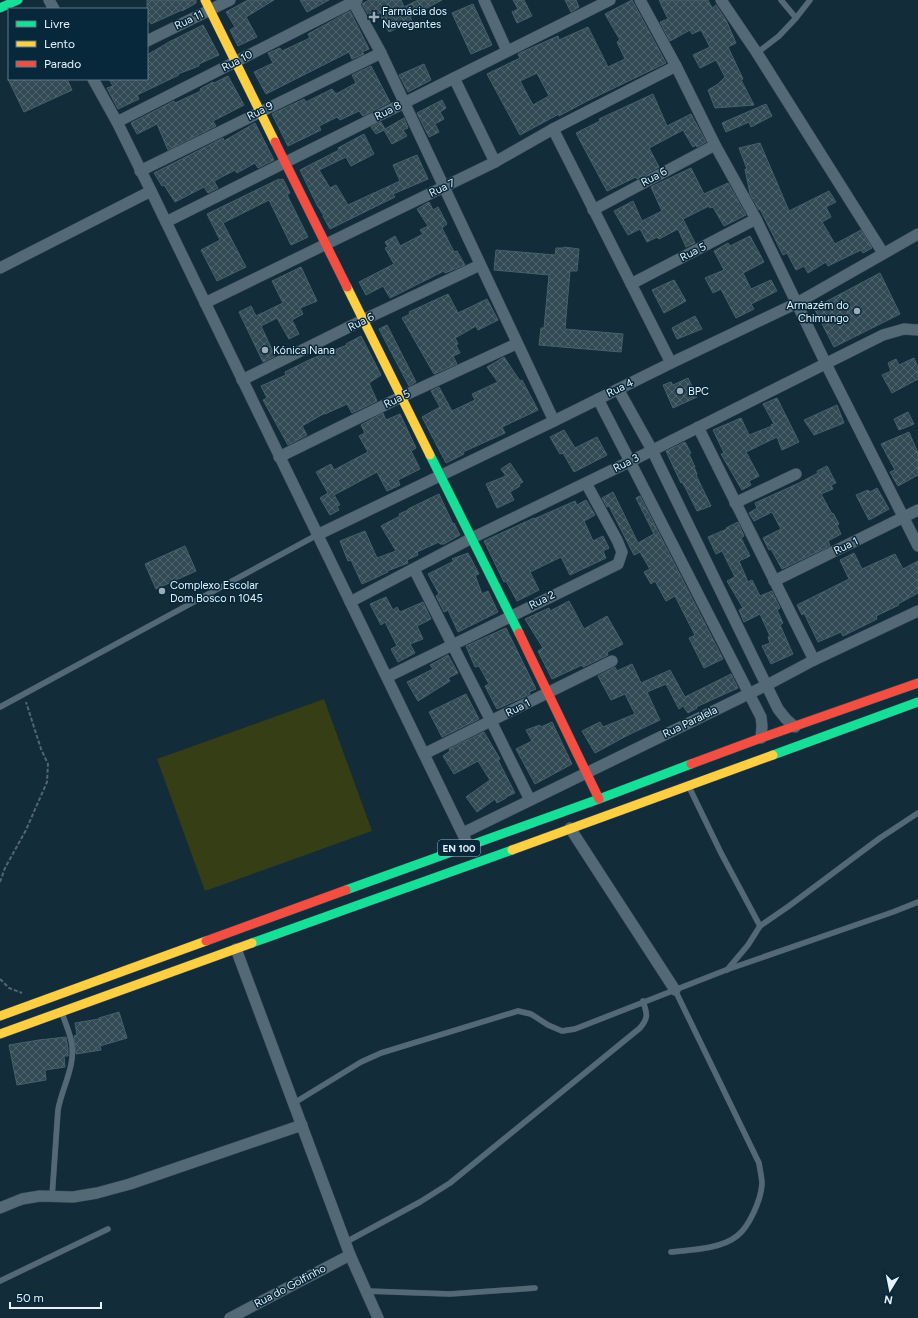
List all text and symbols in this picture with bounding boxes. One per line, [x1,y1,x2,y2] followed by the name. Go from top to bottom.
[382,5,447,31] place label: Farmácia dos Navegantes
[172,7,206,33] street label: Rua 11
[8,8,148,80] legend
[369,12,379,22] marker: Farmácia dos Navegantes
[44,17,70,31] text: Livre
[44,37,75,51] text: Lento
[219,48,255,74] street label: Rua 10
[44,57,81,71] text: Parado
[245,99,275,123] street label: Rua 9
[373,99,404,123] street label: Rua 8
[639,165,669,189] street label: Rua 6
[427,176,457,200] street label: Rua 7
[678,240,708,264] street label: Rua 5
[787,299,849,325] place label: Armazém do Chimungo
[852,306,862,316] marker: Armazém do Chimungo
[346,310,376,334] street label: Rua 6
[273,344,335,357] place label: Kónica Nana
[260,345,270,355] marker: Kónica Nana
[604,376,636,400] street label: Rua 4
[688,385,709,398] place label: BPC
[675,386,685,396] marker: BPC
[382,387,412,411] street label: Rua 5
[611,451,641,475] street label: Rua 3
[832,534,860,558] street label: Rua 1
[170,579,263,605] place label: Complexo Escolar Dom Bosco n 1045
[157,586,167,596] marker: Complexo Escolar Dom Bosco n 1045
[527,588,557,612] street label: Rua 2
[504,696,532,720] street label: Rua 1
[661,703,719,741] street label: Rua Paralela
[438,840,480,856] road number: EN 100
[252,1262,328,1310] street label: Rua do Golfinho
[870,1270,910,1310] north arrow
[10,1284,101,1310] scale bar
[16,1291,44,1305] text: 50 m
[883,1292,894,1306] text: N

